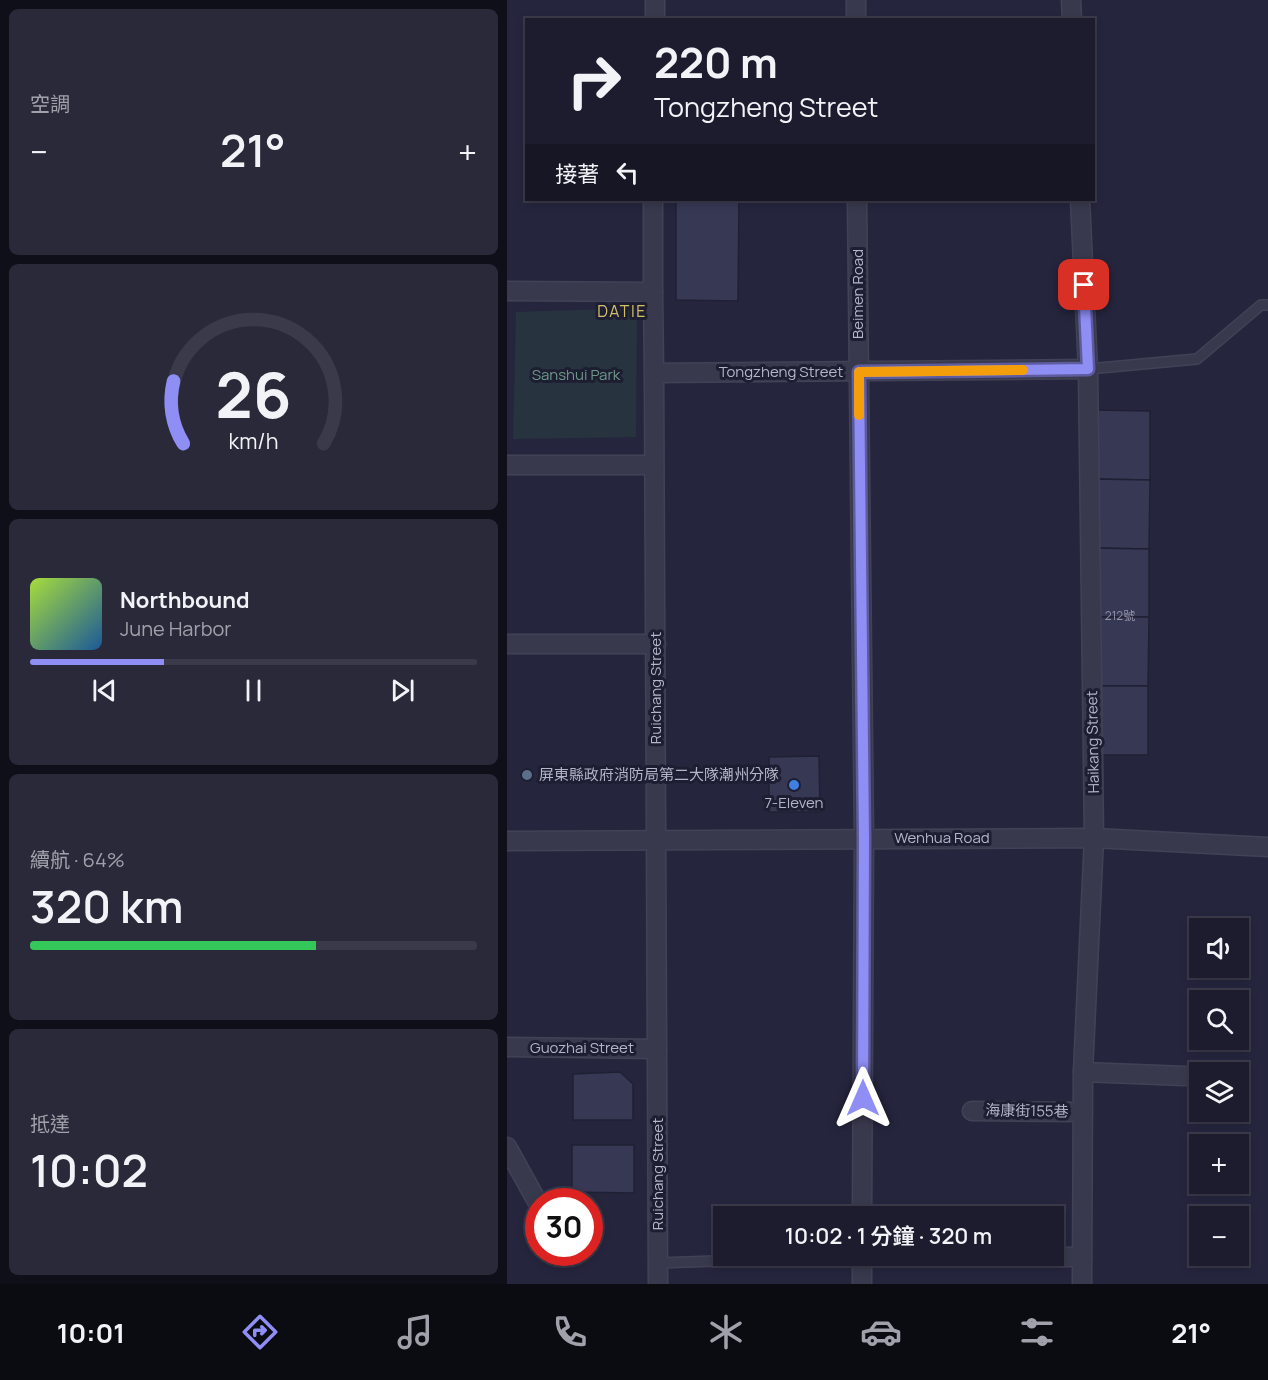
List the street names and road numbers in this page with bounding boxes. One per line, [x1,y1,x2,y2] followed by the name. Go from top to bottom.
[847,249,868,339] street label: Beimen Road
[719,361,843,382] street label: Tongzheng Street
[645,632,666,744] street label: Ruichang Street
[1081,690,1104,794] street label: Haikang Street
[894,827,990,848] street label: Wenhua Road
[530,1037,634,1058] street label: Guozhai Street
[985,1099,1069,1122] street label: 海康街155巷
[647,1118,668,1230] street label: Ruichang Street

